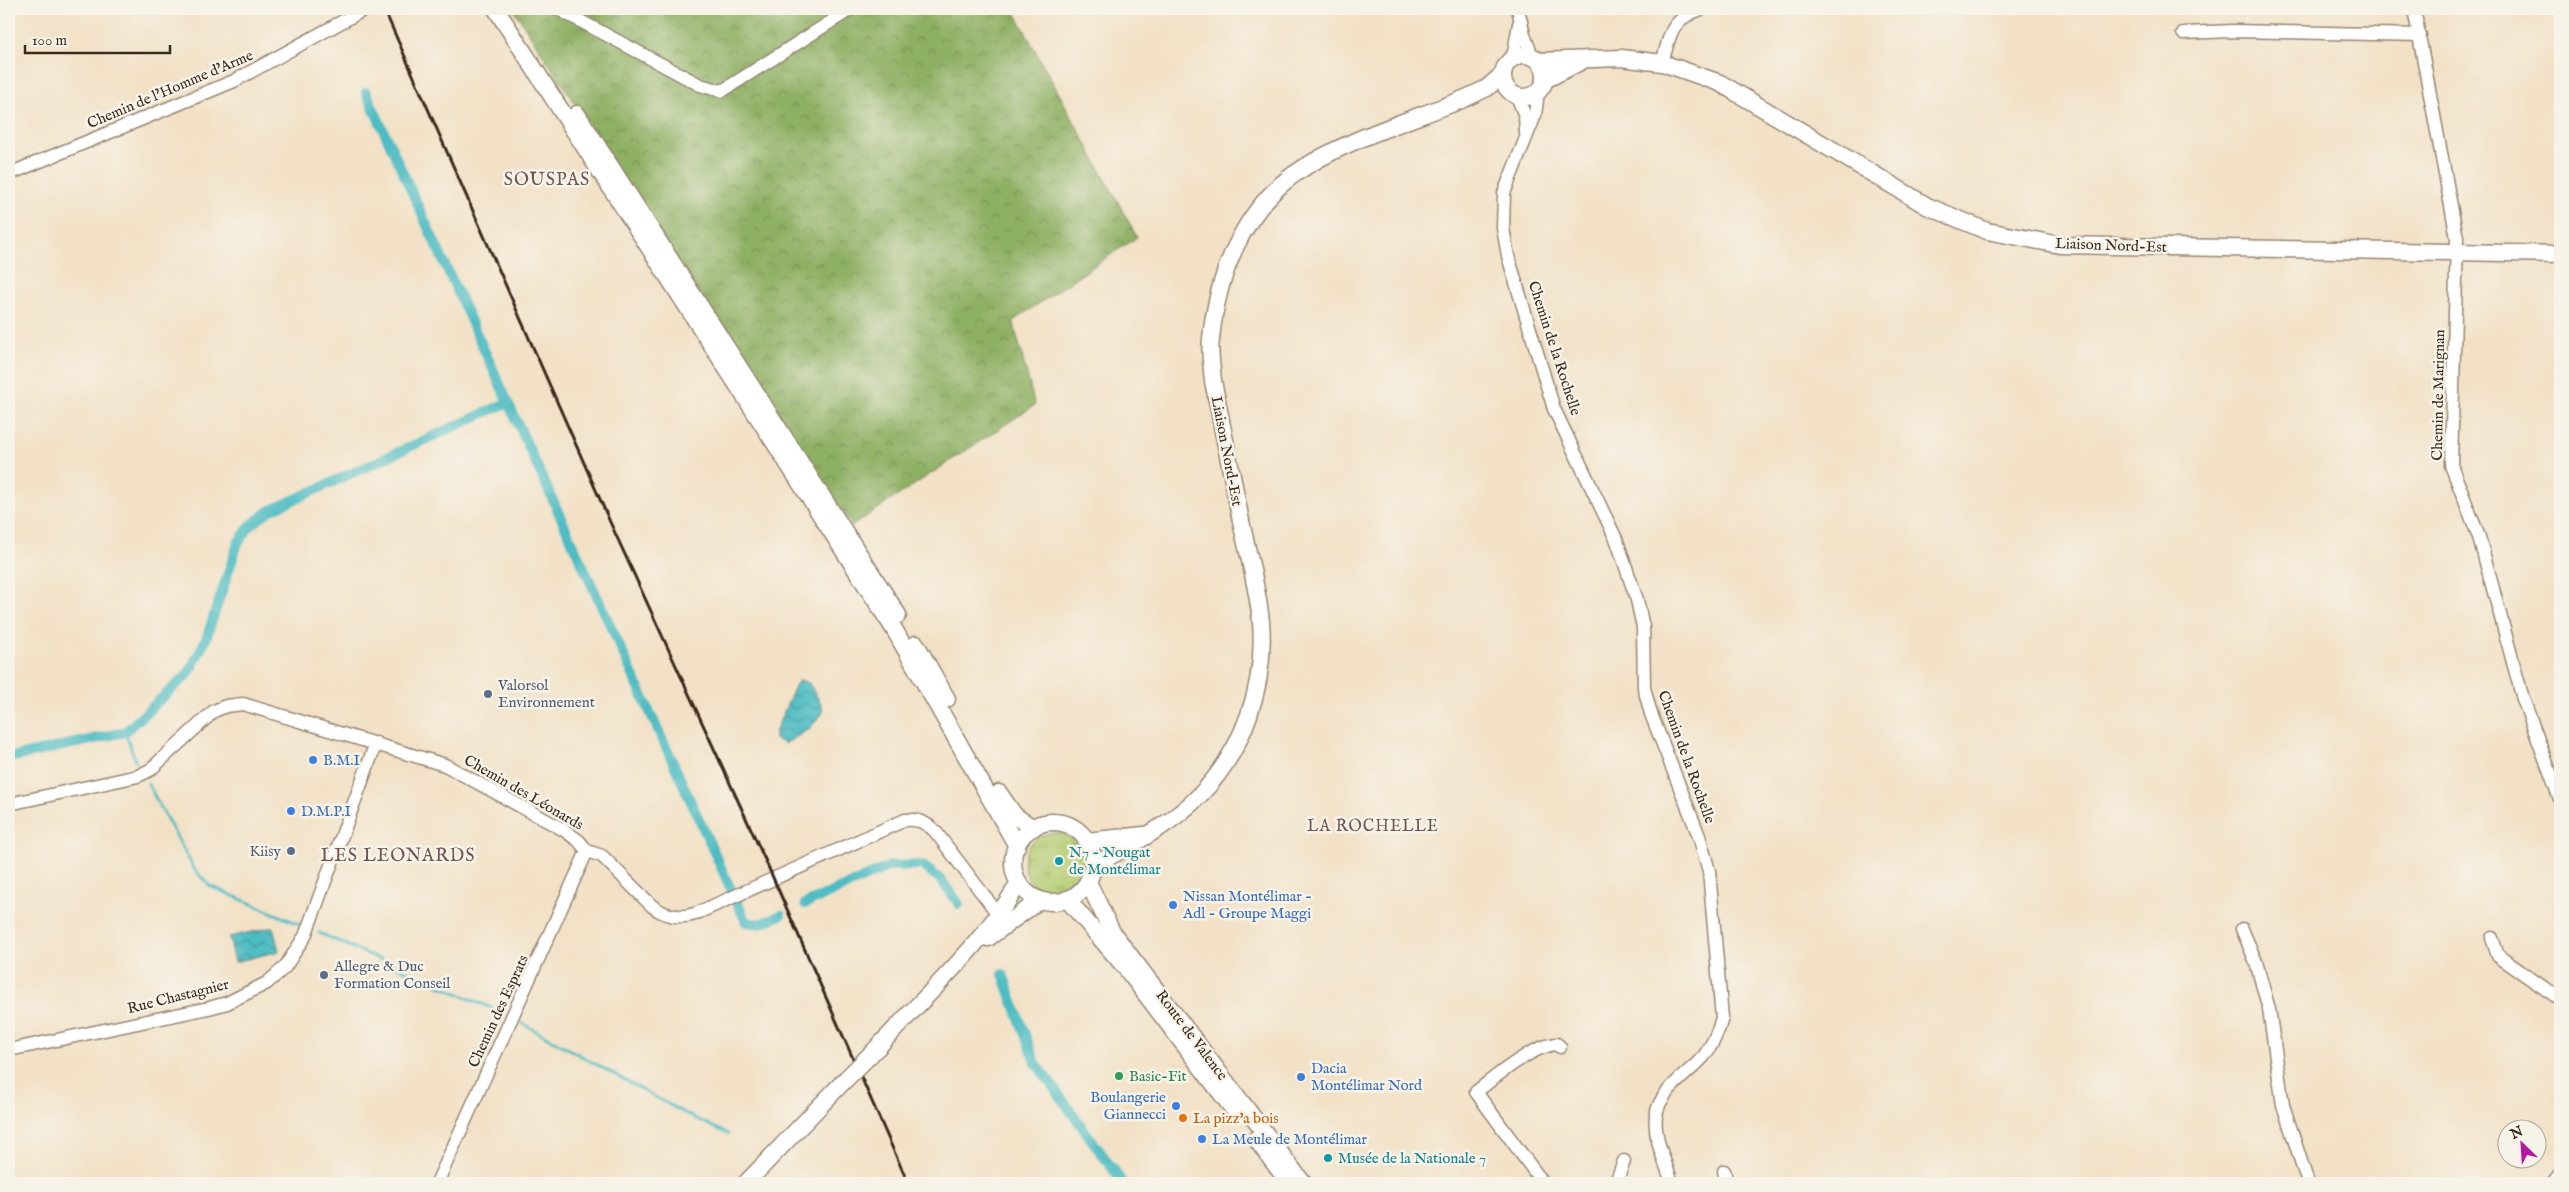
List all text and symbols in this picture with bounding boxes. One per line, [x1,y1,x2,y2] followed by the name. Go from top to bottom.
[25,22,170,54] scale bar
[32,31,68,50] text: 100 m
[84,46,256,133] street label: Chemin de l'Homme d'Arme
[504,169,590,192] district label: SOUSPAS
[2055,234,2167,257] street label: Liaison Nord-Est
[1524,279,1585,418] street label: Chemin de la Rochelle
[2428,329,2449,461] street label: Chemin de Marignan
[1207,394,1246,508] street label: Liaison Nord-Est
[497,676,595,712] place label: Valorsol Environnement
[482,688,494,700] marker: Valorsol Environnement
[1654,688,1719,826] street label: Chemin de la Rochelle
[323,751,360,770] place label: B.M.I
[461,751,587,834] street label: Chemin des Léonards
[307,754,319,766] marker: B.M.I
[301,802,352,821] place label: D.M.P.I
[285,805,297,817] marker: D.M.P.I
[1307,817,1439,837] district label: LA ROCHELLE
[249,842,282,861] place label: Kiisy
[1069,843,1161,879] place label: N7 - Nougat de Montélimar
[285,845,297,857] marker: Kiisy
[320,845,476,868] district label: LES LEONARDS
[1053,855,1065,867] marker: N7 - Nougat de Montélimar
[1182,887,1312,923] place label: Nissan Montélimar - Adl - Groupe Maggi
[1167,899,1179,911] marker: Nissan Montélimar - Adl - Groupe Maggi
[464,952,533,1071] street label: Chemin des Esprats
[333,957,451,993] place label: Allegre & Duc Formation Conseil
[318,969,330,981] marker: Allegre & Duc Formation Conseil
[125,975,231,1018] street label: Rue Chastagnier
[1151,986,1232,1084] street label: Route de Valence
[1311,1059,1423,1095] place label: Dacia Montélimar Nord
[1129,1067,1187,1086] place label: Basic-Fit
[1113,1070,1125,1082] marker: Basic-Fit
[1295,1071,1307,1083] marker: Dacia Montélimar Nord
[1090,1088,1166,1124] place label: Boulangerie Giannecci
[1170,1100,1182,1112] marker: Boulangerie Giannecci
[1193,1109,1278,1128] place label: La pizz'a bois
[1177,1112,1189,1124] marker: La pizz'a bois
[2496,1120,2546,1170] north arrow
[2507,1122,2526,1144] text: N
[1212,1130,1368,1149] place label: La Meule de Montélimar
[1196,1133,1208,1145] marker: La Meule de Montélimar
[1338,1149,1486,1168] place label: Musée de la Nationale 7
[1322,1152,1334,1164] marker: Musée de la Nationale 7

